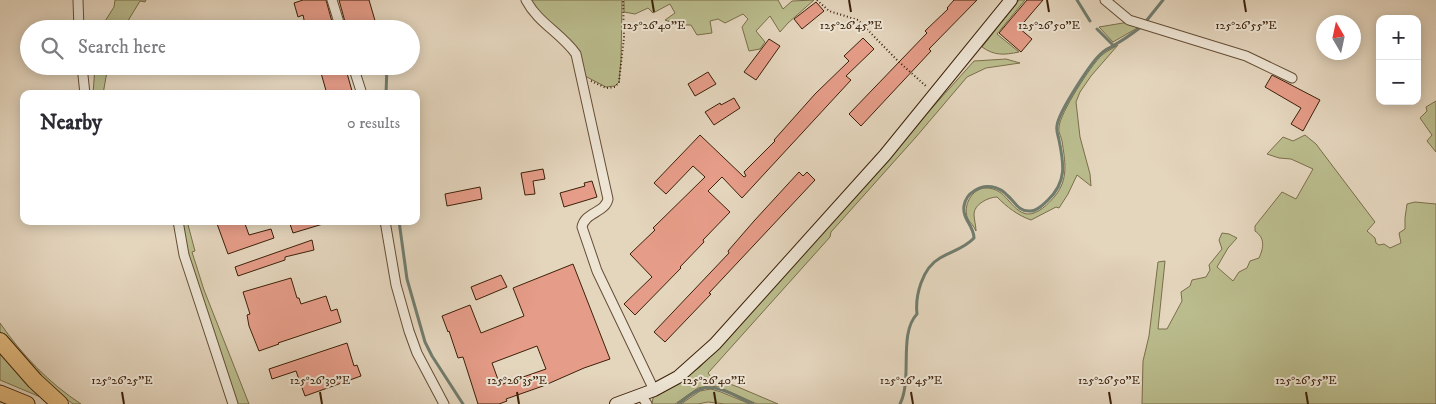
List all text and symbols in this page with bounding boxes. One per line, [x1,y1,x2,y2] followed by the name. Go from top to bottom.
[1316,15,1361,60] north arrow
[1376,15,1421,105] map controls
[1376,15,1421,60] button: +
[622,18,686,33] text: 125°26'40"E
[820,18,883,33] text: 125°26'45"E
[1018,18,1081,33] text: 125°26'50"E
[1215,18,1277,33] text: 125°26'55"E
[20,20,420,75] search box
[38,34,66,62] icon: search
[78,36,166,59] text: Search here
[1376,60,1421,105] button: −
[40,110,102,136] text: Nearby
[347,113,400,133] text: 0 results
[91,373,153,388] text: 125°26'25"E
[290,373,351,388] text: 125°26'30"E
[487,373,548,388] text: 125°26'35"E
[682,373,746,388] text: 125°26'40"E
[880,373,943,388] text: 125°26'45"E
[1078,373,1141,388] text: 125°26'50"E
[1275,373,1337,388] text: 125°26'55"E

